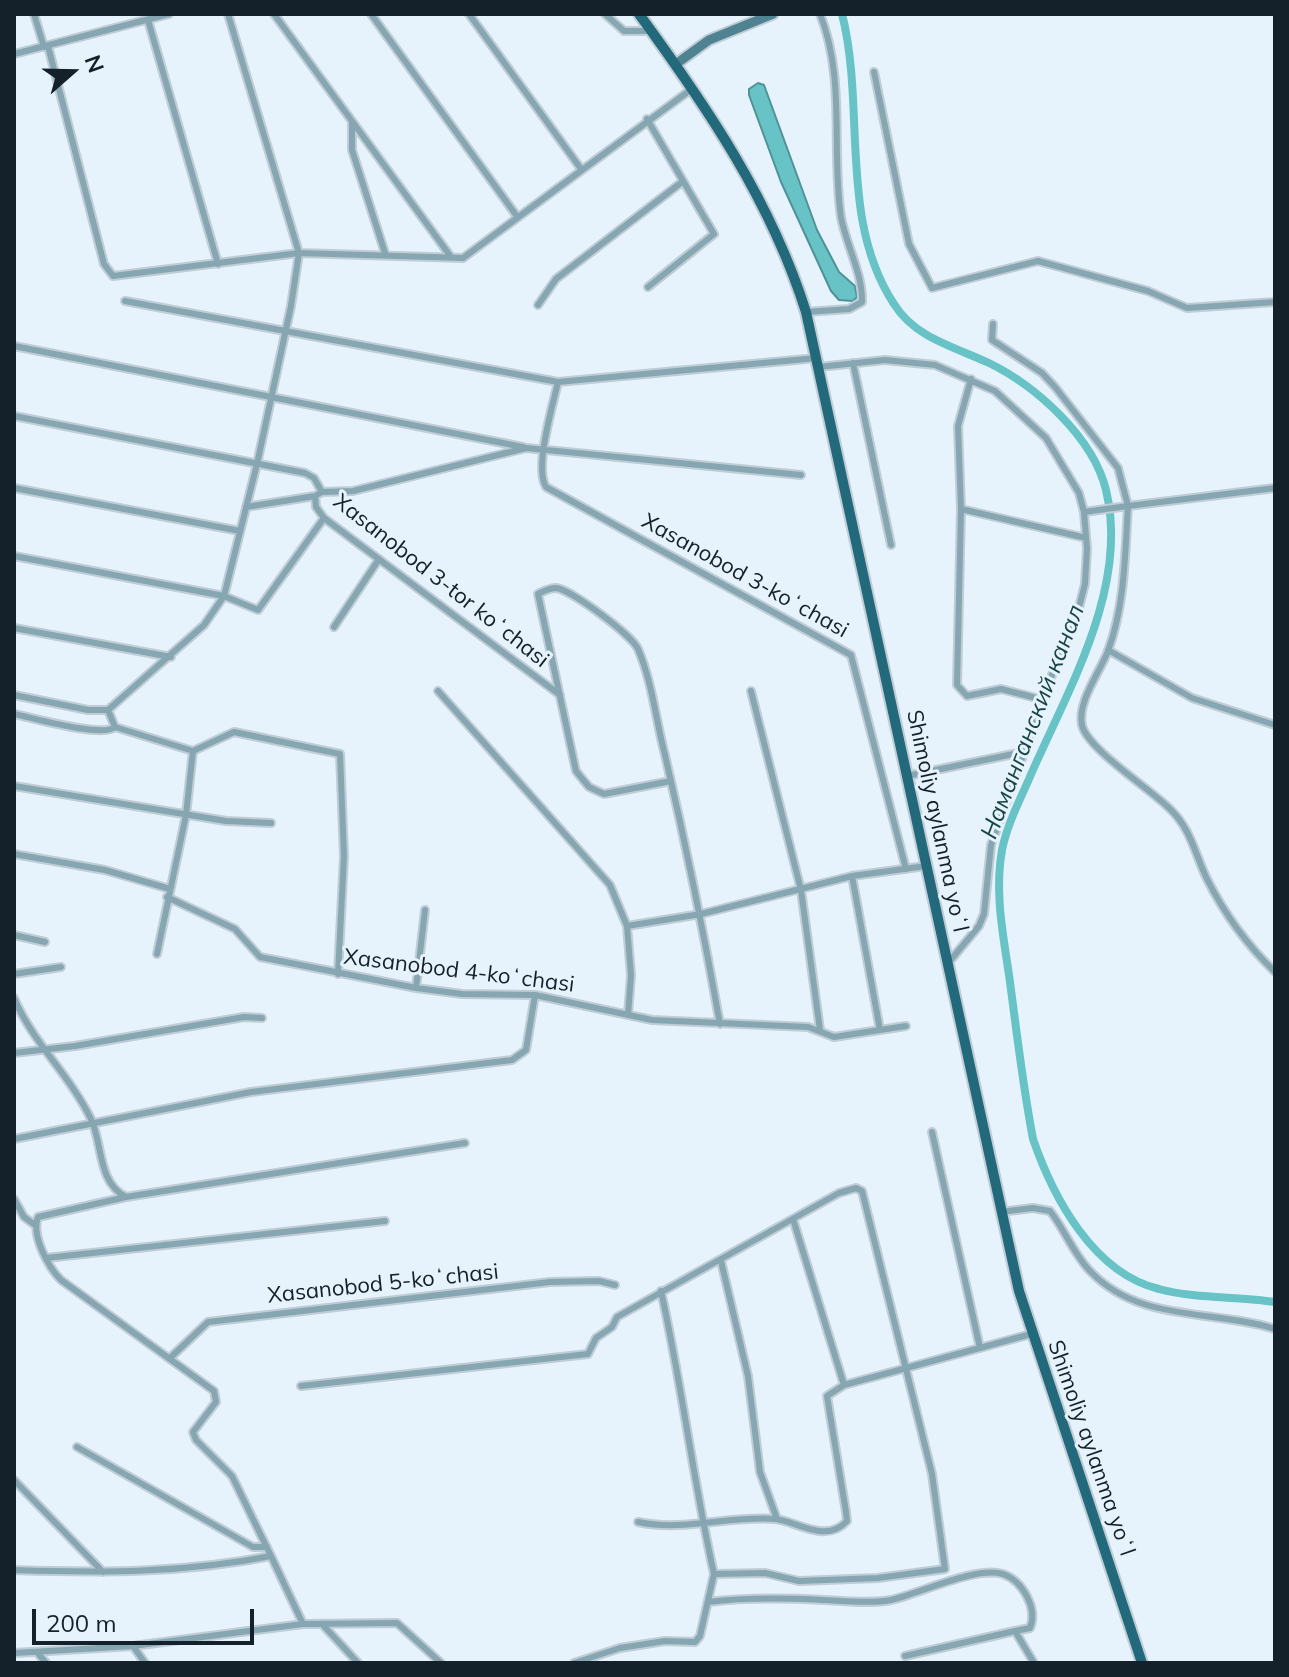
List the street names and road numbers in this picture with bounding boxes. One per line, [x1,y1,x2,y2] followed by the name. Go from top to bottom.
[328,489,554,673] street label: Xasanobod 3-tor koʻchasi
[637,508,853,644] street label: Xasanobod 3-koʻchasi
[901,708,973,934] street label: Shimoliy aylanma yoʻl
[342,944,576,998] street label: Xasanobod 4-koʻchasi
[266,1259,500,1309] street label: Xasanobod 5-koʻchasi
[1042,1337,1140,1559] street label: Shimoliy aylanma yoʻl

